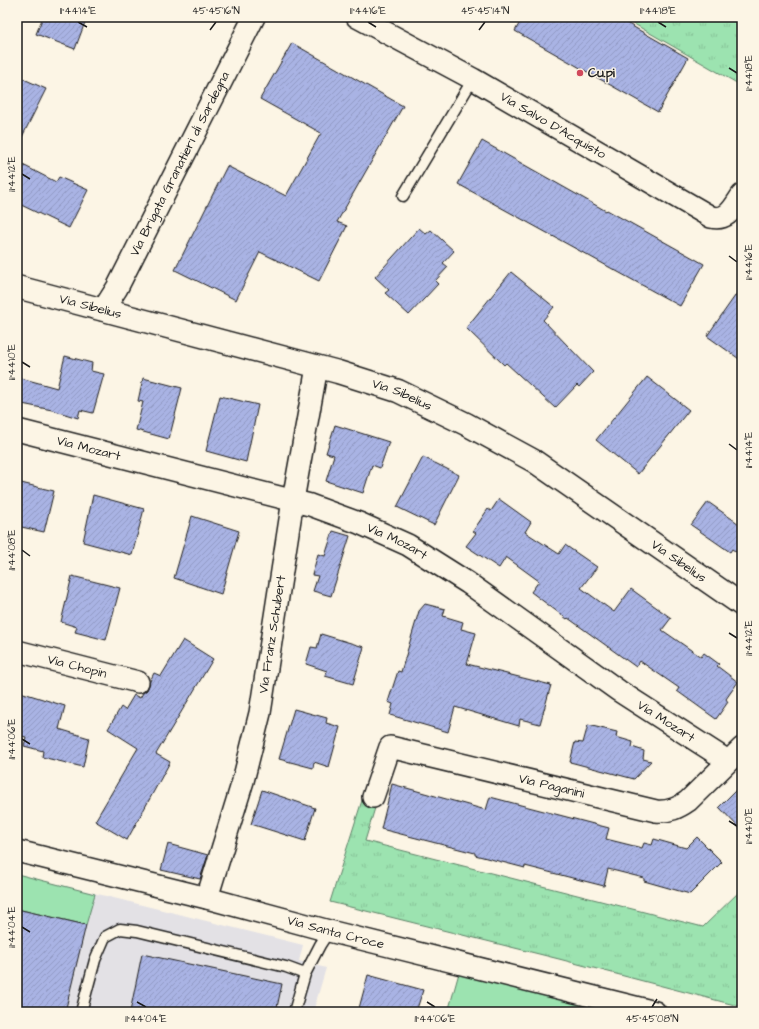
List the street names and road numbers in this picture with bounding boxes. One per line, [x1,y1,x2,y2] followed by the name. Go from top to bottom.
[125,68,234,260] street label: Via Brigata Granatieri di Sardegna
[497,88,610,164] street label: Via Salvo D'Acquisto
[57,290,124,323] street label: Via Sibelius
[370,374,436,415] street label: Via Sibelius
[55,432,123,465] street label: Via Mozart
[364,519,432,564] street label: Via Mozart
[647,536,710,587] street label: Via Sibelius
[254,573,290,695] street label: Via Franz Schubert
[45,650,109,683] street label: Via Chopin
[634,696,699,747] street label: Via Mozart
[517,769,586,802] street label: Via Paganini
[285,911,386,953] street label: Via Santa Croce

